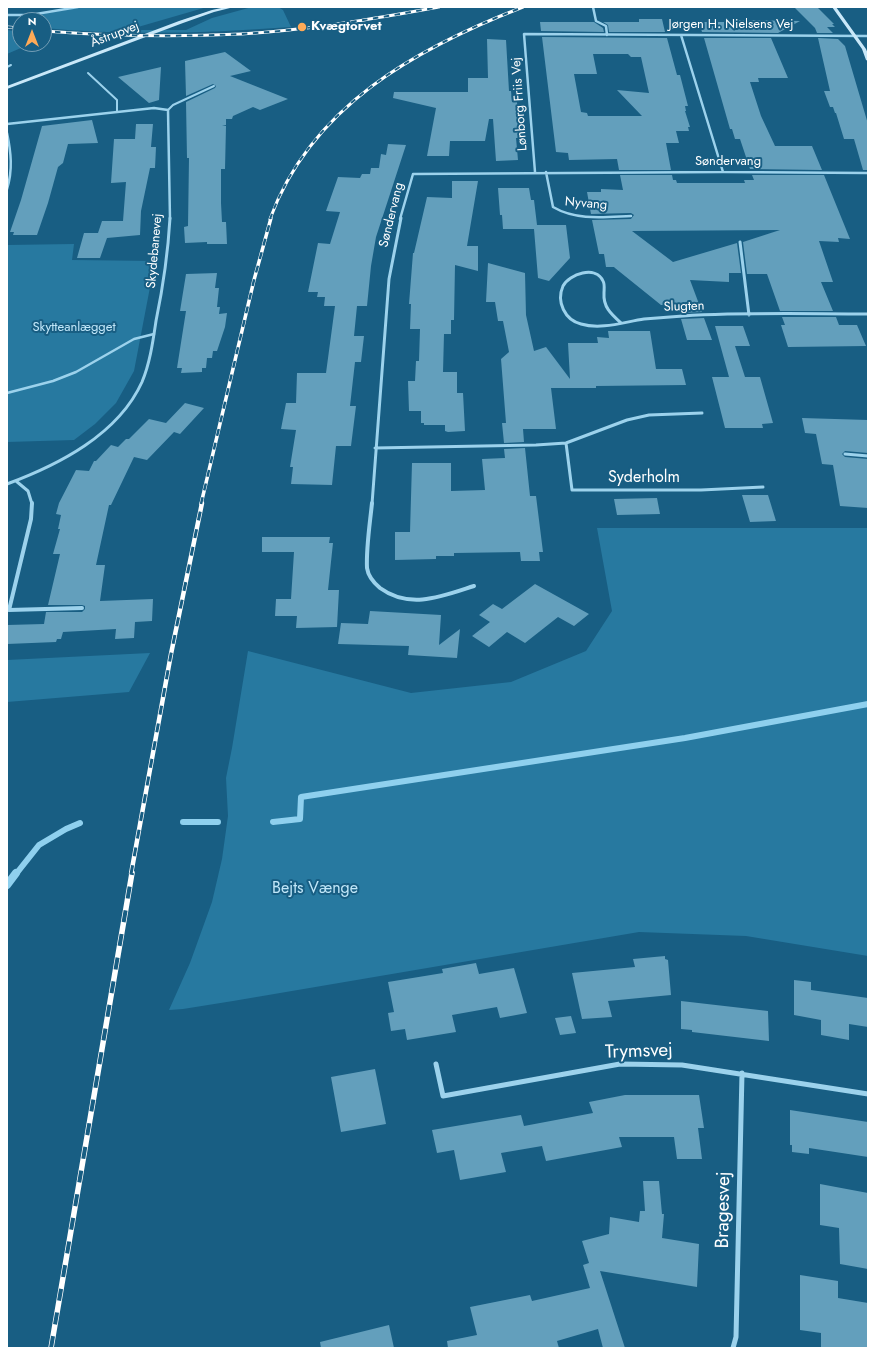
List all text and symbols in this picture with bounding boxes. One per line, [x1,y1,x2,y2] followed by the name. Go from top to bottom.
[12,12,52,52] north arrow
[28,13,36,29] text: N
[669,17,793,33] street label: Jørgen H. Nielsens Vej
[88,19,142,51] street label: Åstrupvej
[311,19,382,35] place label: Kvægtorvet
[296,21,308,33] marker: Kvægtorvet
[509,57,531,151] street label: Lønborg Friis Vej
[695,154,761,170] street label: Søndervang
[376,181,408,249] street label: Søndervang
[564,194,608,214] street label: Nyvang
[144,213,166,289] street label: Skydebanevej
[663,298,705,316] street label: Slugten
[32,320,116,336] park label: Skytteanlægget
[608,468,680,488] street label: Syderholm
[272,879,358,899] park label: Bejts Vænge
[605,1039,673,1065] street label: Trymsvej
[712,1171,736,1249] street label: Bragesvej

